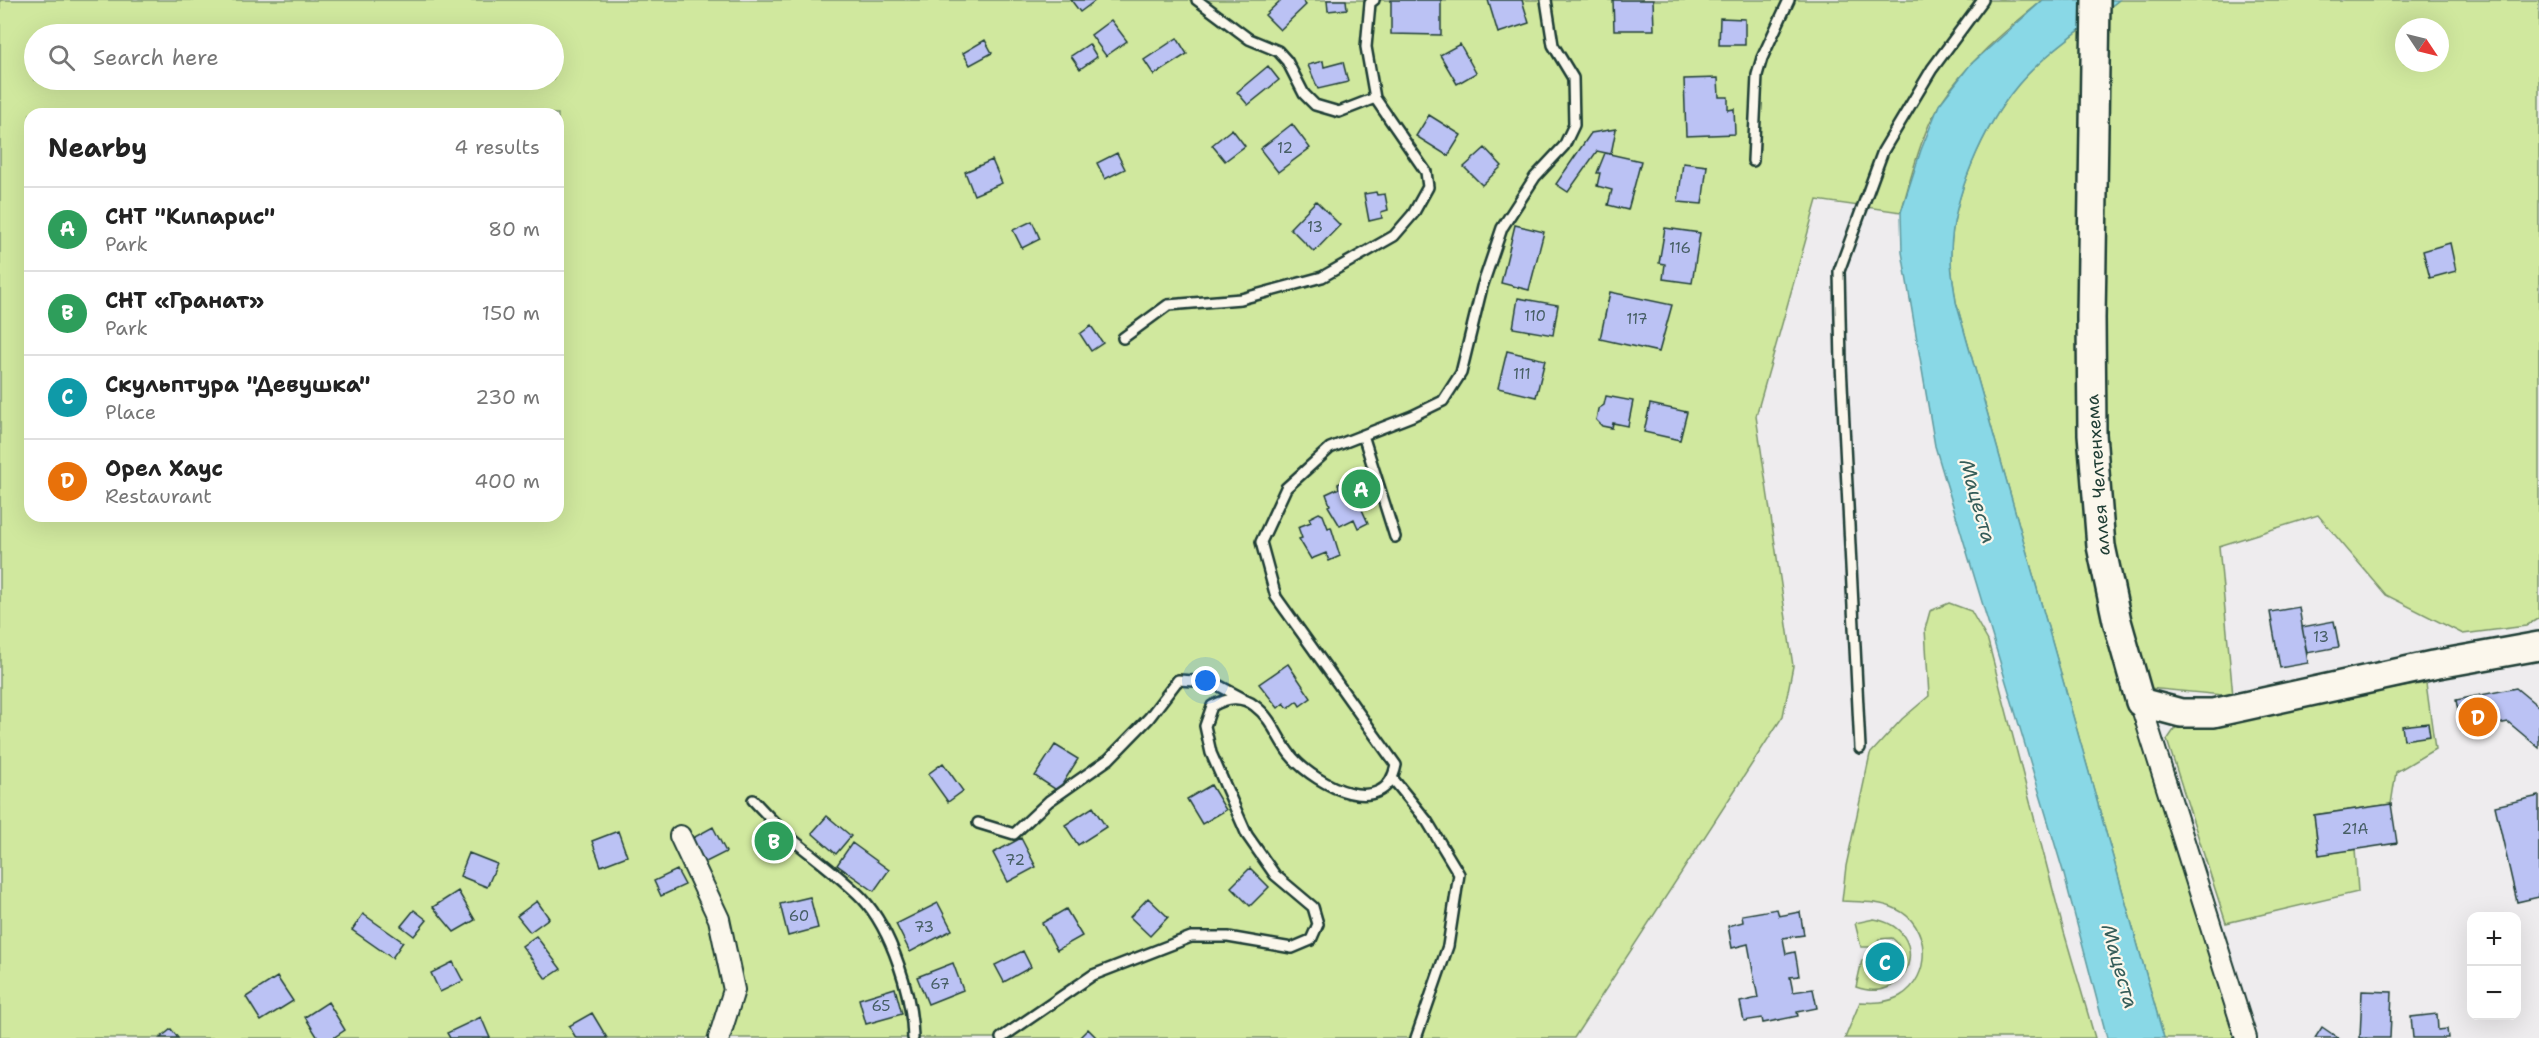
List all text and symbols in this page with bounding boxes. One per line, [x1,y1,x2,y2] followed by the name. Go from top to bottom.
[2395,18,2449,72] north arrow
[24,24,564,90] search box
[45,41,78,74] icon: search
[93,43,219,72] text: Search here
[48,130,147,165] text: Nearby
[454,134,540,160] text: 4 results
[1277,138,1293,158] house number: 12
[105,202,275,231] text: СНТ "Кипарис"
[60,216,75,242] text: A
[488,216,540,242] text: 80 m
[1307,217,1323,237] house number: 13
[105,231,148,257] text: Park
[1669,238,1691,258] house number: 116
[105,286,264,315] text: СНТ «Гранат»
[61,300,74,326] text: B
[482,300,540,326] text: 150 m
[1524,306,1546,326] house number: 110
[1626,309,1648,329] house number: 117
[105,315,148,341] text: Park
[1513,364,1531,384] house number: 111
[105,370,370,399] text: Скульптура "Девушка"
[61,384,74,410] text: C
[475,384,540,410] text: 230 m
[2080,393,2116,557] street label: аллея Челтенхема
[105,399,156,425] text: Place
[105,454,223,483] text: Орел Хаус
[1954,456,2002,546] water label: Мацеста
[1342,466,1380,512] pin: A
[60,468,75,494] text: D
[474,468,540,494] text: 400 m
[105,483,212,509] text: Restaurant
[2313,627,2329,647] house number: 13
[1191,666,1220,695] your location
[2458,694,2498,740] pin: D
[754,818,794,864] pin: B
[2342,819,2369,839] house number: 21А
[1005,850,1025,870] house number: 72
[789,906,809,926] house number: 60
[2467,912,2521,1020] map controls
[2467,912,2521,966] button: +
[914,917,934,937] house number: 73
[2096,921,2144,1011] water label: Мацеста
[1866,940,1904,984] pin: C
[2467,966,2521,1020] button: −
[930,974,950,994] house number: 67
[871,996,891,1016] house number: 65

